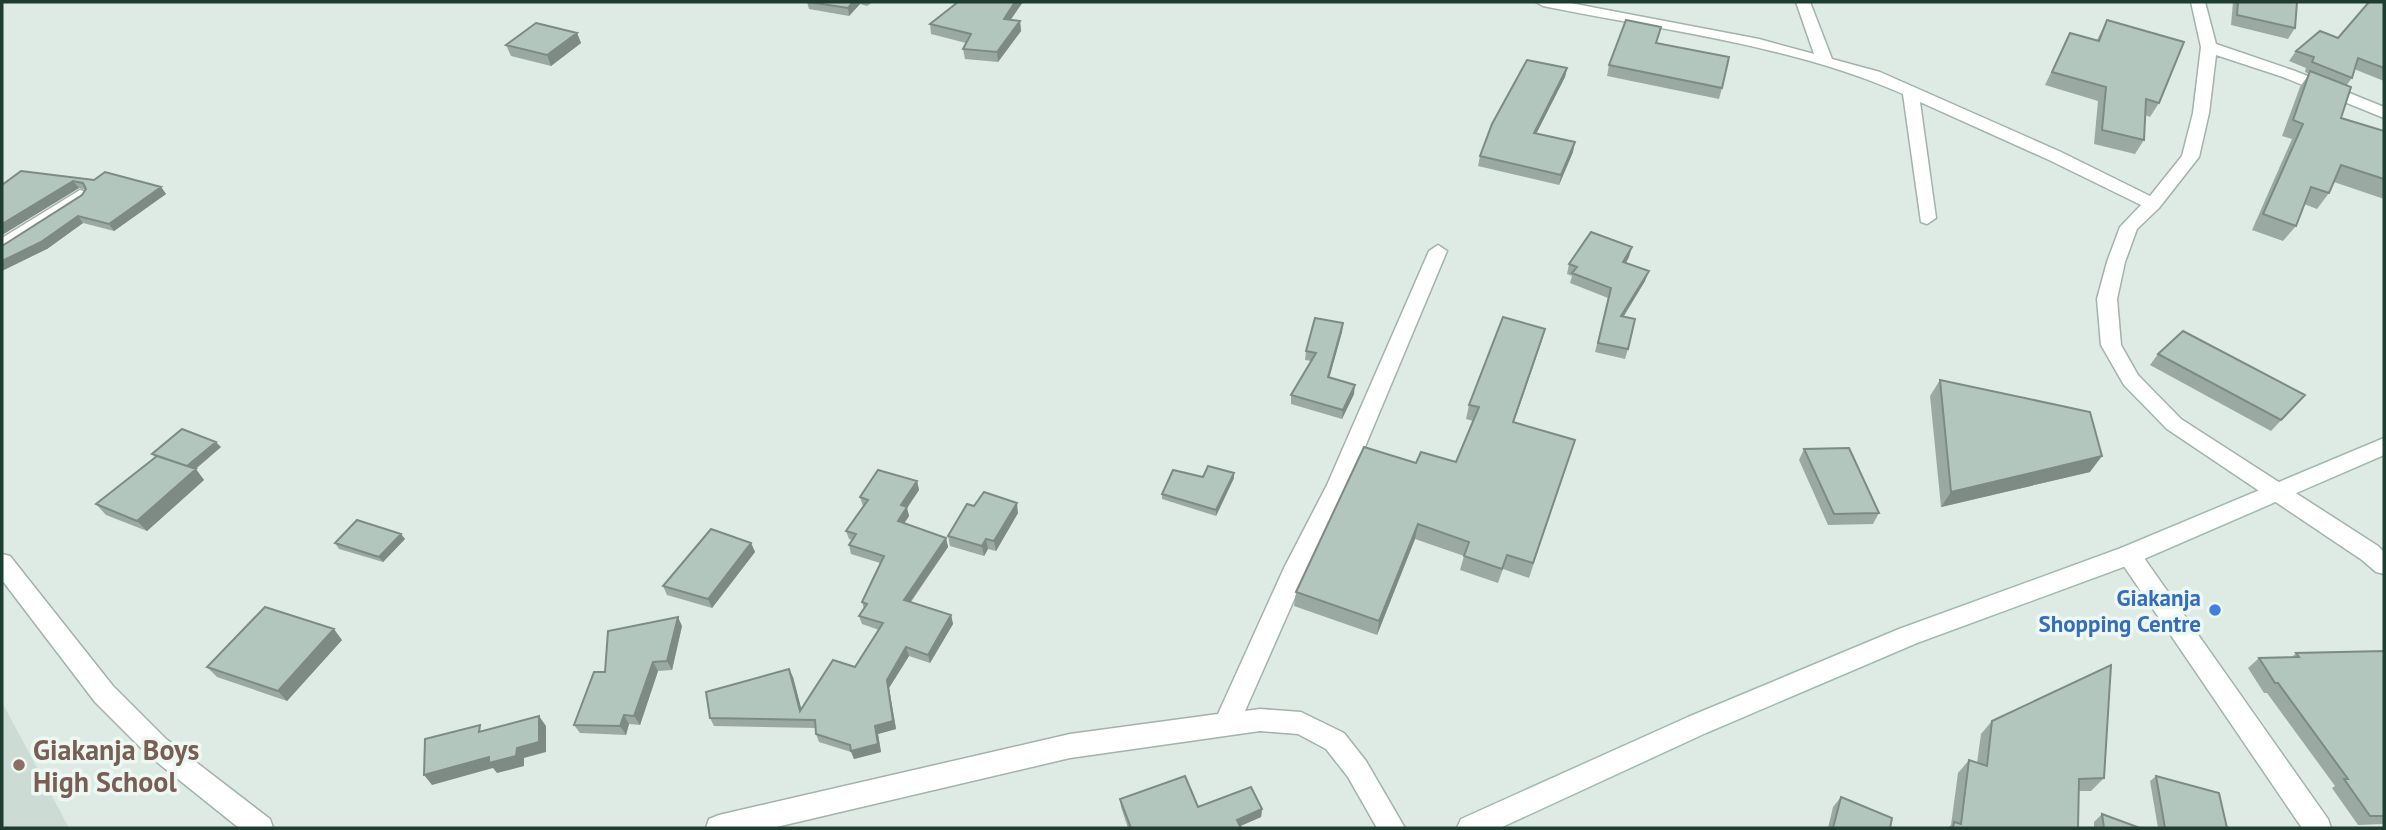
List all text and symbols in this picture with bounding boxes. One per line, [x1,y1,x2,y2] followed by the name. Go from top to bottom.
[2038,583,2201,638] place label: Giakanja Shopping Centre
[2207,602,2223,618] marker: Giakanja Shopping Centre
[33,731,199,800] place label: Giakanja Boys High School
[11,757,27,773] marker: Giakanja Boys High School

